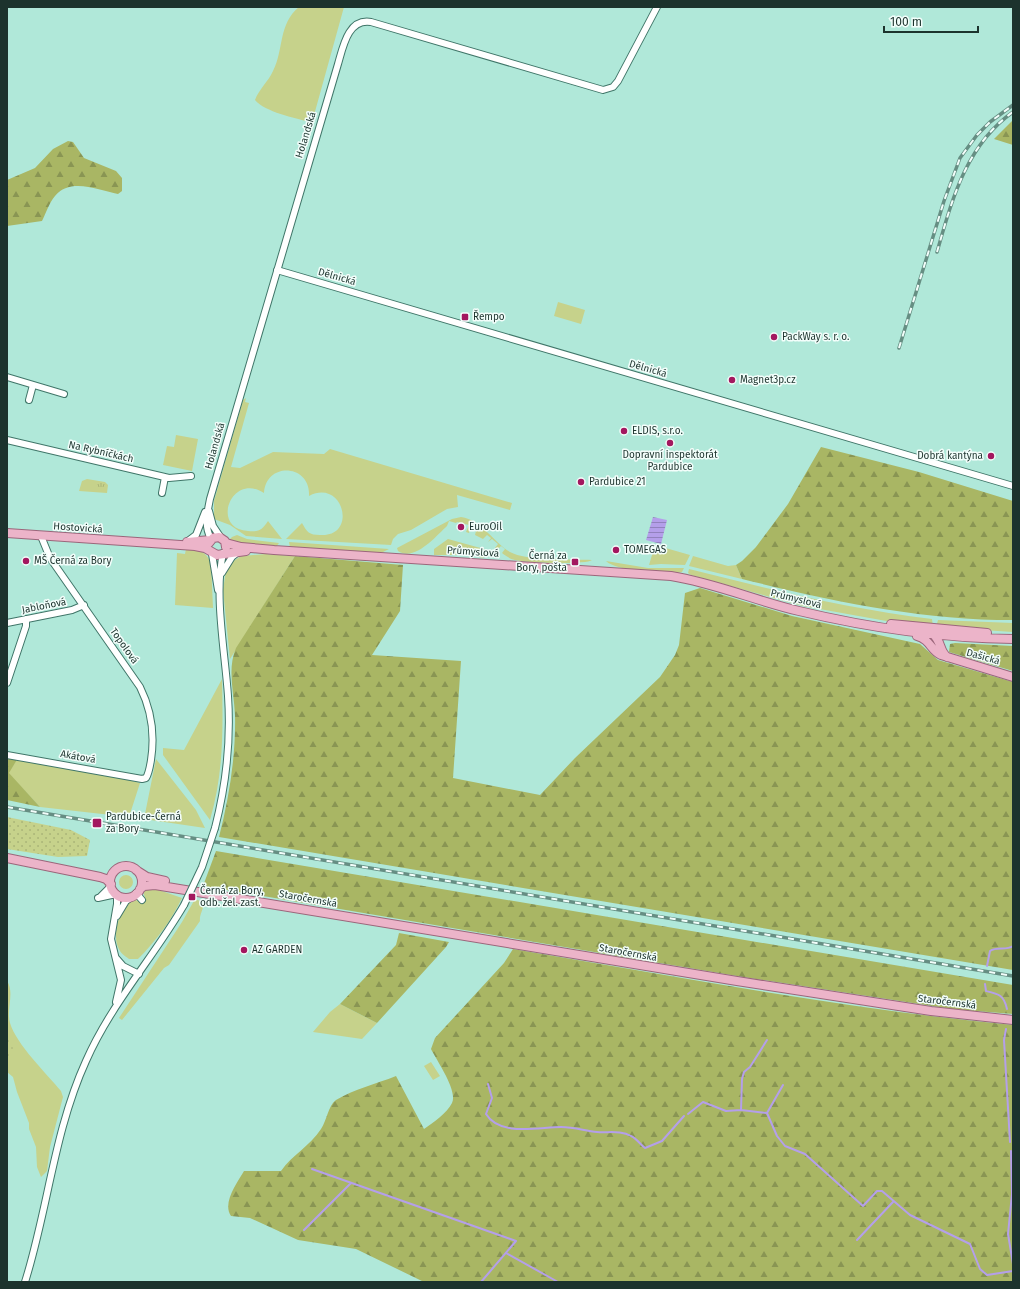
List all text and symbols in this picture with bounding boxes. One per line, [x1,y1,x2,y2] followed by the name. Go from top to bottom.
[884,8,978,34] scale bar
[890,15,922,29] text: 100 m
[293,110,319,160] street label: Holandská
[317,266,357,288] street label: Dělnická
[473,309,505,323] place label: Řempo
[460,312,470,322] marker: Řempo
[782,331,849,343] place label: PackWay s. r. o.
[769,332,779,342] marker: PackWay s. r. o.
[628,358,668,380] street label: Dělnická
[740,374,796,386] place label: Magnet3p.cz
[727,375,737,385] marker: Magnet3p.cz
[203,421,227,471] street label: Holandská
[632,425,683,437] place label: ELDIS, s.r.o.
[619,426,629,436] marker: ELDIS, s.r.o.
[67,438,135,465] street label: Na Rybníčkách
[665,438,675,448] marker: Dopravní inspektorát Pardubice
[623,448,718,473] place label: Dopravní inspektorát Pardubice
[917,449,983,462] place label: Dobrá kantýna
[986,451,996,461] marker: Dobrá kantýna
[589,476,646,488] place label: Pardubice 21
[576,477,586,487] marker: Pardubice 21
[53,520,103,536] street label: Hostovická
[469,521,502,533] place label: EuroOil
[456,522,466,532] marker: EuroOil
[447,543,500,560] street label: Průmyslová
[624,544,667,556] place label: TOMEGAS
[611,545,621,555] marker: TOMEGAS
[516,548,567,574] place label: Černá za Bory, pošta
[34,553,111,567] place label: MŠ Černá za Bory
[21,556,31,566] marker: MŠ Černá za Bory
[570,557,580,567] marker: Černá za Bory, pošta
[769,586,823,611] street label: Průmyslová
[21,596,67,616] street label: Jabloňová
[107,626,141,666] street label: Topolová
[965,646,1001,668] street label: Dašická
[59,748,97,766] street label: Akátová
[106,809,181,835] place label: Pardubice-Černá za Bory
[91,817,103,829] marker: Pardubice-Černá za Bory
[200,883,264,909] place label: Černá za Bory, odb. žel. zast.
[278,888,338,910] street label: Staročernská
[187,892,197,902] marker: Černá za Bory, odb. žel. zast.
[598,942,658,964] street label: Staročernská
[252,944,302,956] place label: AZ GARDEN
[239,945,249,955] marker: AZ GARDEN
[917,992,977,1012] street label: Staročernská

